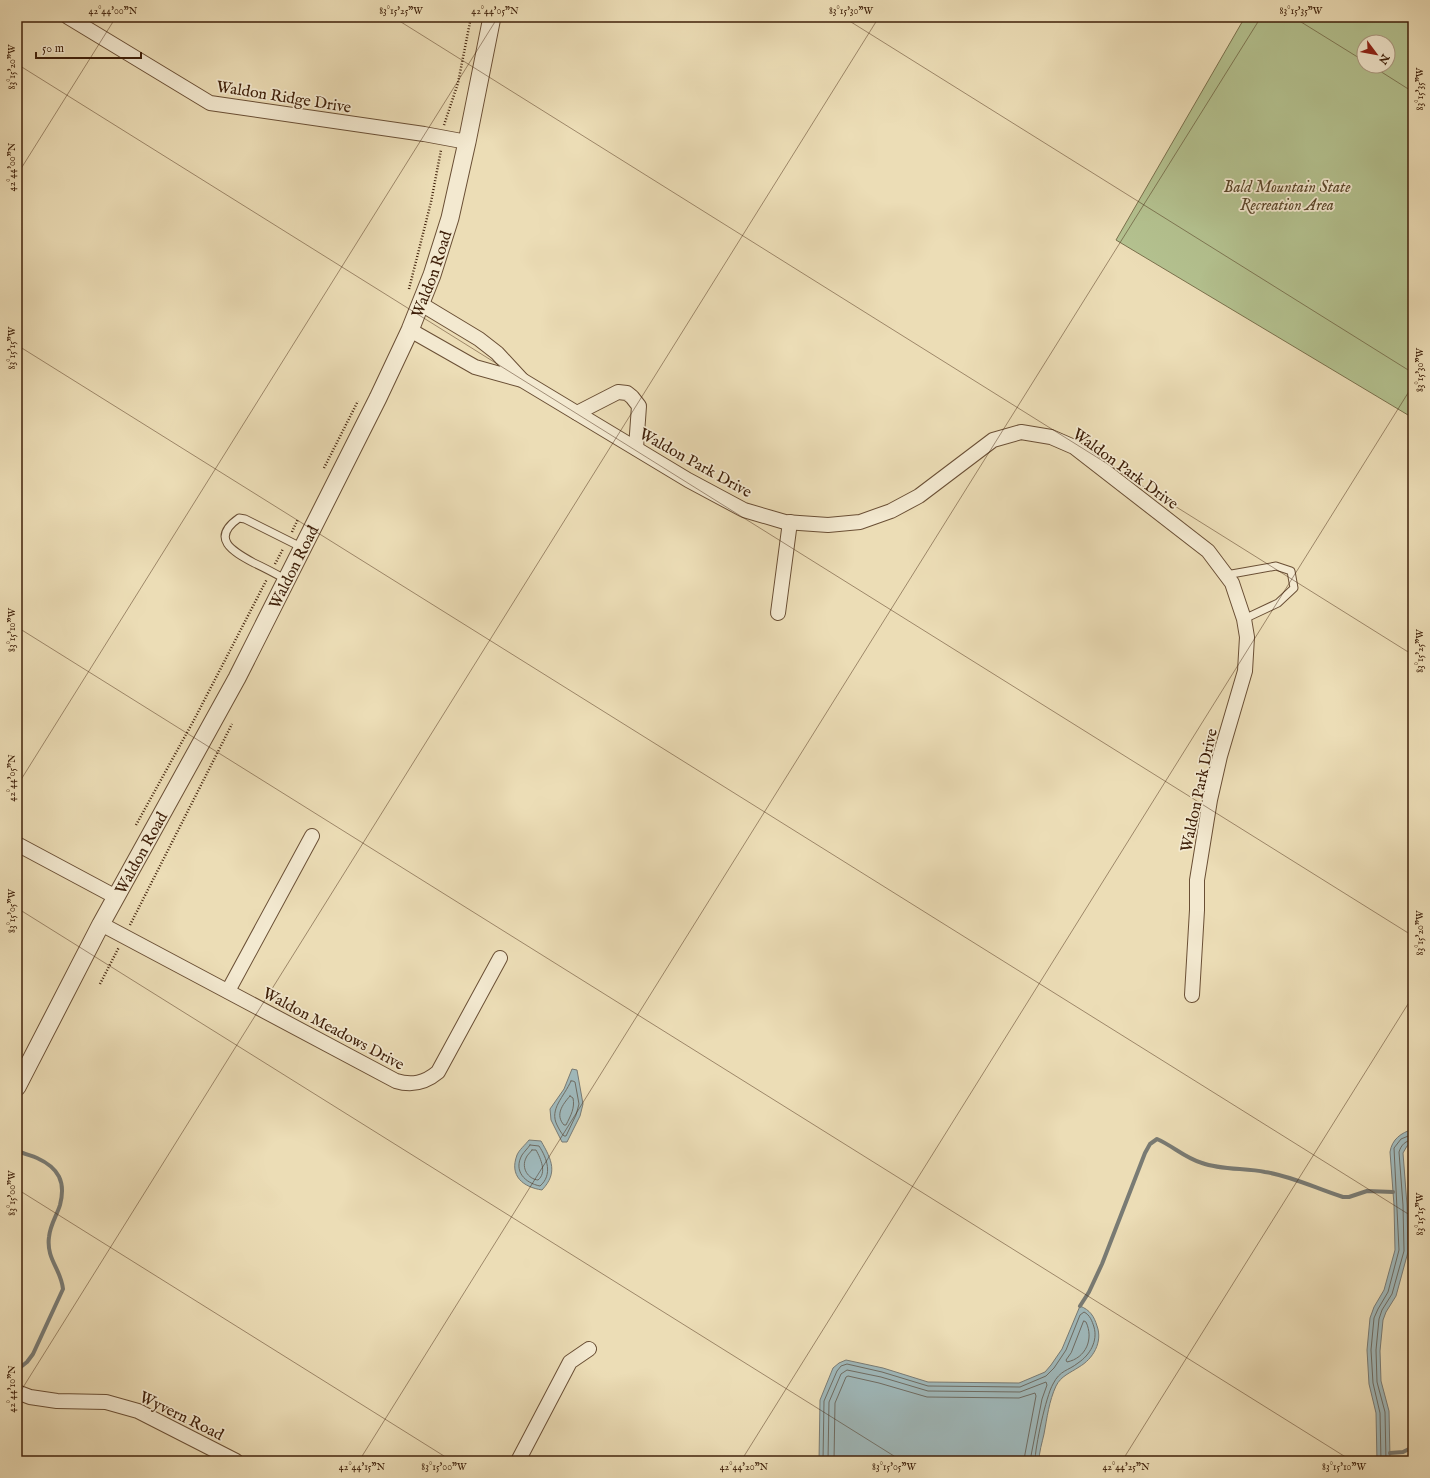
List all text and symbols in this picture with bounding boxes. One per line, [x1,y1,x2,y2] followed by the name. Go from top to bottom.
[89,5,138,18] text: 42°44'00"N
[379,5,423,18] text: 83°15'25"W
[471,5,519,18] text: 42°44'05"N
[829,5,873,18] text: 83°15'30"W
[1280,5,1323,18] text: 83°15'35"W
[36,34,141,60] scale bar
[1356,34,1396,74] north arrow
[42,41,64,56] text: 50 m
[6,44,19,90] text: 83°15'20"W
[1375,50,1393,67] text: N
[1414,67,1427,110] text: 83°15'35"W
[215,77,353,119] street label: Waldon Ridge Drive
[6,142,19,191] text: 42°44'00"N
[1223,178,1351,216] park label: Bald Mountain State Recreation Area
[408,228,457,321] street label: Waldon Road
[6,326,19,369] text: 83°15'15"W
[1414,348,1427,392] text: 83°15'30"W
[635,425,755,503] street label: Waldon Park Drive
[1068,425,1182,515] street label: Waldon Park Drive
[265,522,324,613] street label: Waldon Road
[6,608,19,652] text: 83°15'10"W
[1414,629,1427,673] text: 83°15'25"W
[1177,727,1223,854] street label: Waldon Park Drive
[6,754,19,802] text: 42°44'05"N
[112,809,173,898] street label: Waldon Road
[6,889,19,933] text: 83°15'05"W
[1414,910,1427,956] text: 83°15'20"W
[259,984,407,1076] street label: Waldon Meadows Drive
[6,1170,19,1216] text: 83°15'00"W
[1414,1192,1427,1235] text: 83°15'15"W
[6,1365,19,1413] text: 42°44'10"N
[136,1388,227,1446] street label: Wyvern Road
[339,1461,385,1474] text: 42°44'15"N
[421,1461,467,1474] text: 83°15'00"W
[720,1461,769,1474] text: 42°44'20"N
[872,1461,916,1474] text: 83°15'05"W
[1102,1461,1150,1474] text: 42°44'25"N
[1322,1461,1366,1474] text: 83°15'10"W

